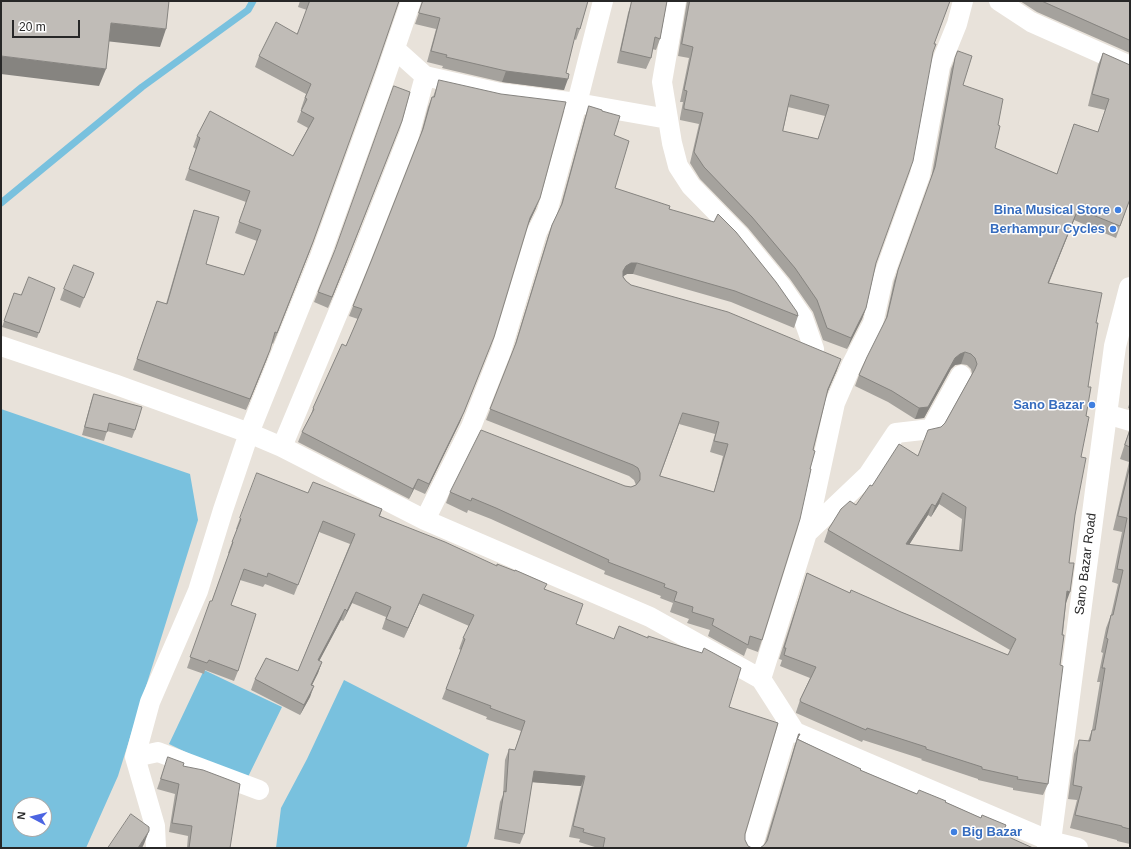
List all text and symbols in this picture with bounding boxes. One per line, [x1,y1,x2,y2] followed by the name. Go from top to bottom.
[14,12,82,38] scale bar
[19,20,46,34] text: 20 m
[994,202,1110,218] place label: Bina Musical Store
[1113,205,1123,215] marker: Bina Musical Store
[990,221,1105,237] place label: Berhampur Cycles
[1108,224,1118,234] marker: Berhampur Cycles
[1013,397,1084,413] place label: Sano Bazar
[1087,400,1097,410] marker: Sano Bazar
[1072,512,1100,616] street label: Sano Bazar Road
[12,797,52,837] north arrow
[15,811,28,820] text: N
[962,824,1022,840] place label: Big Bazar
[949,827,959,837] marker: Big Bazar

